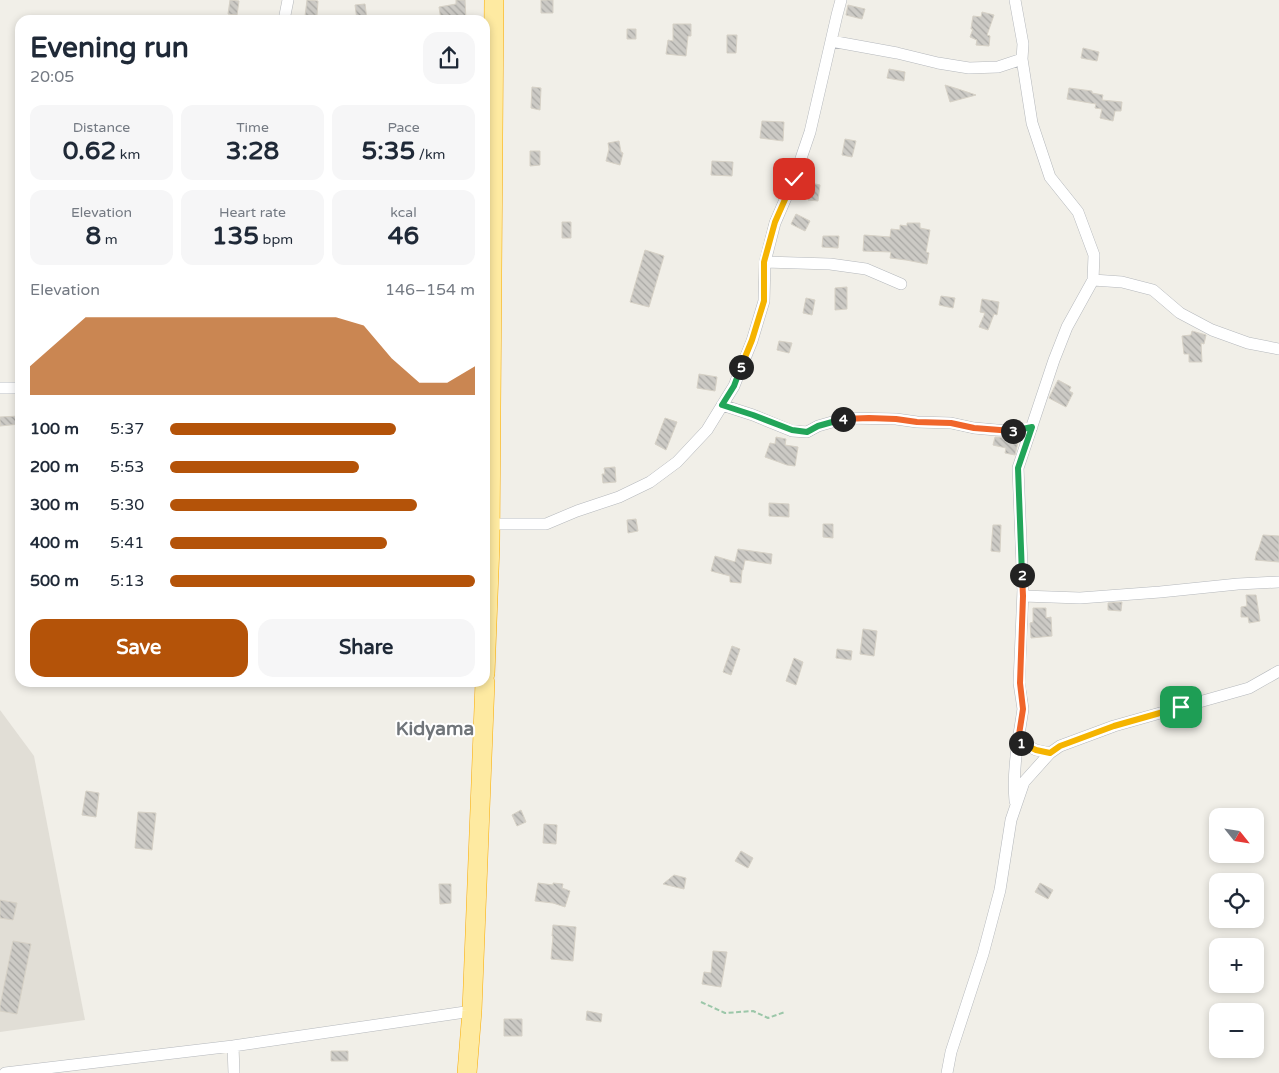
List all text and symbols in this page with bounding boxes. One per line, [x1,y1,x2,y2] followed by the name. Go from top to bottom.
[30,31,189,65] text: Evening run
[423,32,475,84] button: share
[30,67,74,87] text: 20:05
[73,119,130,136] text: Distance
[236,119,269,136] text: Time
[387,119,420,136] text: Pace
[63,136,116,166] text: 0.62
[226,136,279,166] text: 3:28
[362,136,415,166] text: 5:35
[116,146,140,163] text: km
[415,146,445,163] text: /km
[773,158,815,200] pin
[780,165,808,193] icon: check
[71,204,132,221] text: Elevation
[219,204,286,221] text: Heart rate
[390,204,417,221] text: kcal
[85,221,101,251] text: 8
[212,221,259,251] text: 135
[388,221,419,251] text: 46
[101,231,118,248] text: m
[259,231,293,248] text: bpm
[30,280,100,300] text: Elevation
[385,280,475,300] text: 146–154 m
[728,354,754,380] pin: 5
[737,359,746,376] text: 5
[830,406,856,432] pin: 4
[839,411,848,428] text: 4
[1000,418,1026,444] pin: 3
[30,419,79,439] text: 100 m
[110,419,144,439] text: 5:37
[1009,423,1018,440] text: 3
[30,457,79,477] text: 200 m
[110,457,144,477] text: 5:53
[30,495,79,515] text: 300 m
[110,495,144,515] text: 5:30
[30,533,79,553] text: 400 m
[110,533,144,553] text: 5:41
[1010,562,1034,588] pin: 2
[1018,567,1027,584] text: 2
[30,571,79,591] text: 500 m
[110,571,144,591] text: 5:13
[30,619,248,677] button: Save
[258,619,475,677] button: Share
[1160,686,1202,728] pin
[1167,693,1195,721] icon: arrive
[396,718,474,741] district label: Kidyama
[1008,730,1034,756] pin: 1
[1017,735,1026,752] text: 1
[1209,808,1264,862] north arrow
[1209,808,1264,1058] map controls
[1209,873,1264,928] button: locate
[1209,938,1264,993] button: +
[1209,1003,1264,1058] button: −

